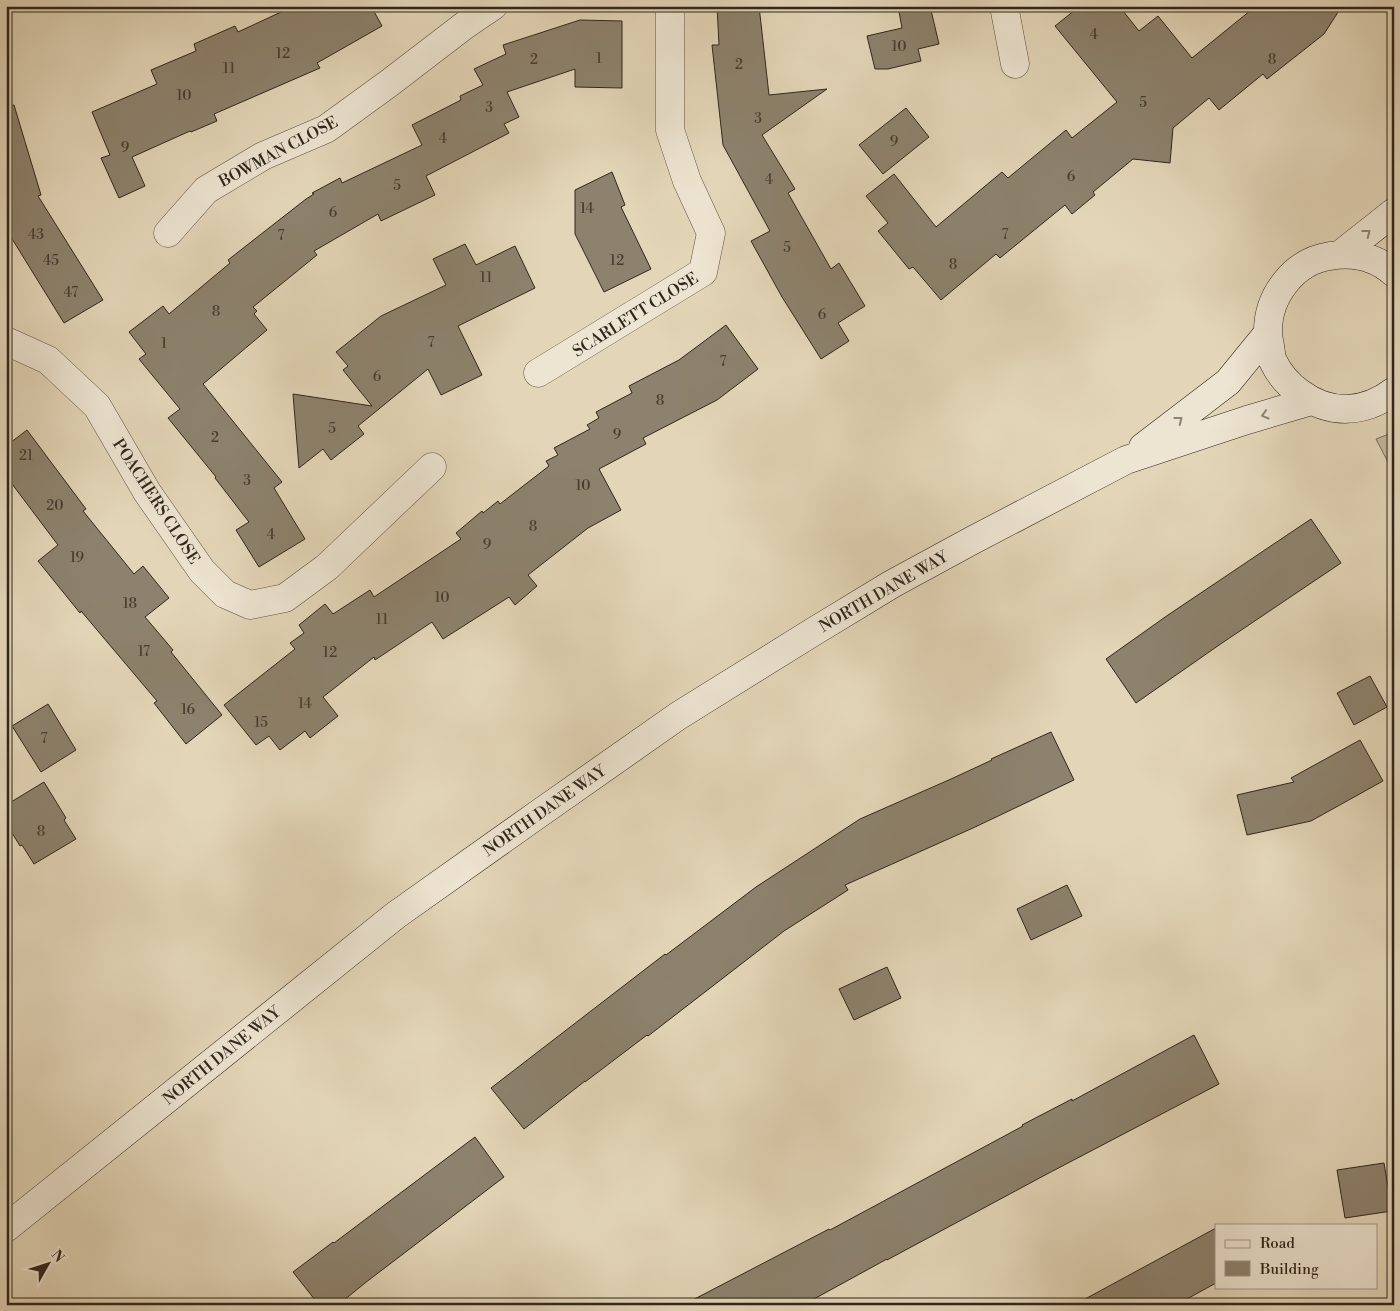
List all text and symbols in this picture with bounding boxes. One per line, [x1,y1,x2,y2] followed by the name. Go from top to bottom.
[1090,26,1098,44] house number: 4
[892,38,906,56] house number: 10
[276,45,290,63] house number: 12
[596,50,602,68] house number: 1
[530,51,538,69] house number: 2
[1268,51,1276,69] house number: 8
[735,56,743,74] house number: 2
[223,60,235,78] house number: 11
[177,87,191,105] house number: 10
[1139,94,1147,112] house number: 5
[485,99,493,117] house number: 3
[754,110,762,128] house number: 3
[215,112,341,192] street label: BOWMAN CLOSE
[439,130,447,148] house number: 4
[890,133,898,151] house number: 9
[121,139,129,157] house number: 9
[1067,168,1076,186] house number: 6
[765,171,773,189] house number: 4
[393,177,401,195] house number: 5
[580,200,594,218] house number: 14
[329,204,338,222] house number: 6
[28,226,44,244] house number: 43
[1001,226,1009,244] house number: 7
[277,227,285,245] house number: 7
[1361,231,1370,239] one-way arrow
[783,239,791,257] house number: 5
[43,252,59,270] house number: 45
[610,252,624,270] house number: 12
[949,256,957,274] house number: 8
[569,268,702,362] street label: SCARLETT CLOSE
[480,269,492,287] house number: 11
[64,284,78,302] house number: 47
[212,303,220,321] house number: 8
[818,306,827,324] house number: 6
[427,334,435,352] house number: 7
[161,335,167,353] house number: 1
[719,353,727,371] house number: 7
[373,368,382,386] house number: 6
[656,392,664,410] house number: 8
[1261,409,1269,419] one-way arrow
[1173,417,1182,425] one-way arrow
[328,420,336,438] house number: 5
[613,426,621,444] house number: 9
[211,429,219,447] house number: 2
[108,435,204,568] street label: POACHERS CLOSE
[19,447,33,465] house number: 21
[243,472,251,490] house number: 3
[576,477,590,495] house number: 10
[46,497,64,515] house number: 20
[529,518,537,536] house number: 8
[267,526,275,544] house number: 4
[483,536,491,554] house number: 9
[815,546,953,637] street label: NORTH DANE WAY
[70,549,84,567] house number: 19
[435,589,449,607] house number: 10
[123,595,137,613] house number: 18
[376,611,388,629] house number: 11
[138,643,150,661] house number: 17
[323,644,337,662] house number: 12
[298,695,312,713] house number: 14
[181,701,196,719] house number: 16
[254,714,268,732] house number: 15
[40,730,48,748] house number: 7
[479,760,611,861] street label: NORTH DANE WAY
[37,823,45,841] house number: 8
[159,1001,286,1109] street label: NORTH DANE WAY
[1215,1224,1378,1288] legend
[1260,1234,1295,1253] text: Road
[22,1238,72,1288] north arrow
[47,1246,68,1266] text: N
[1259,1260,1319,1279] text: Building

